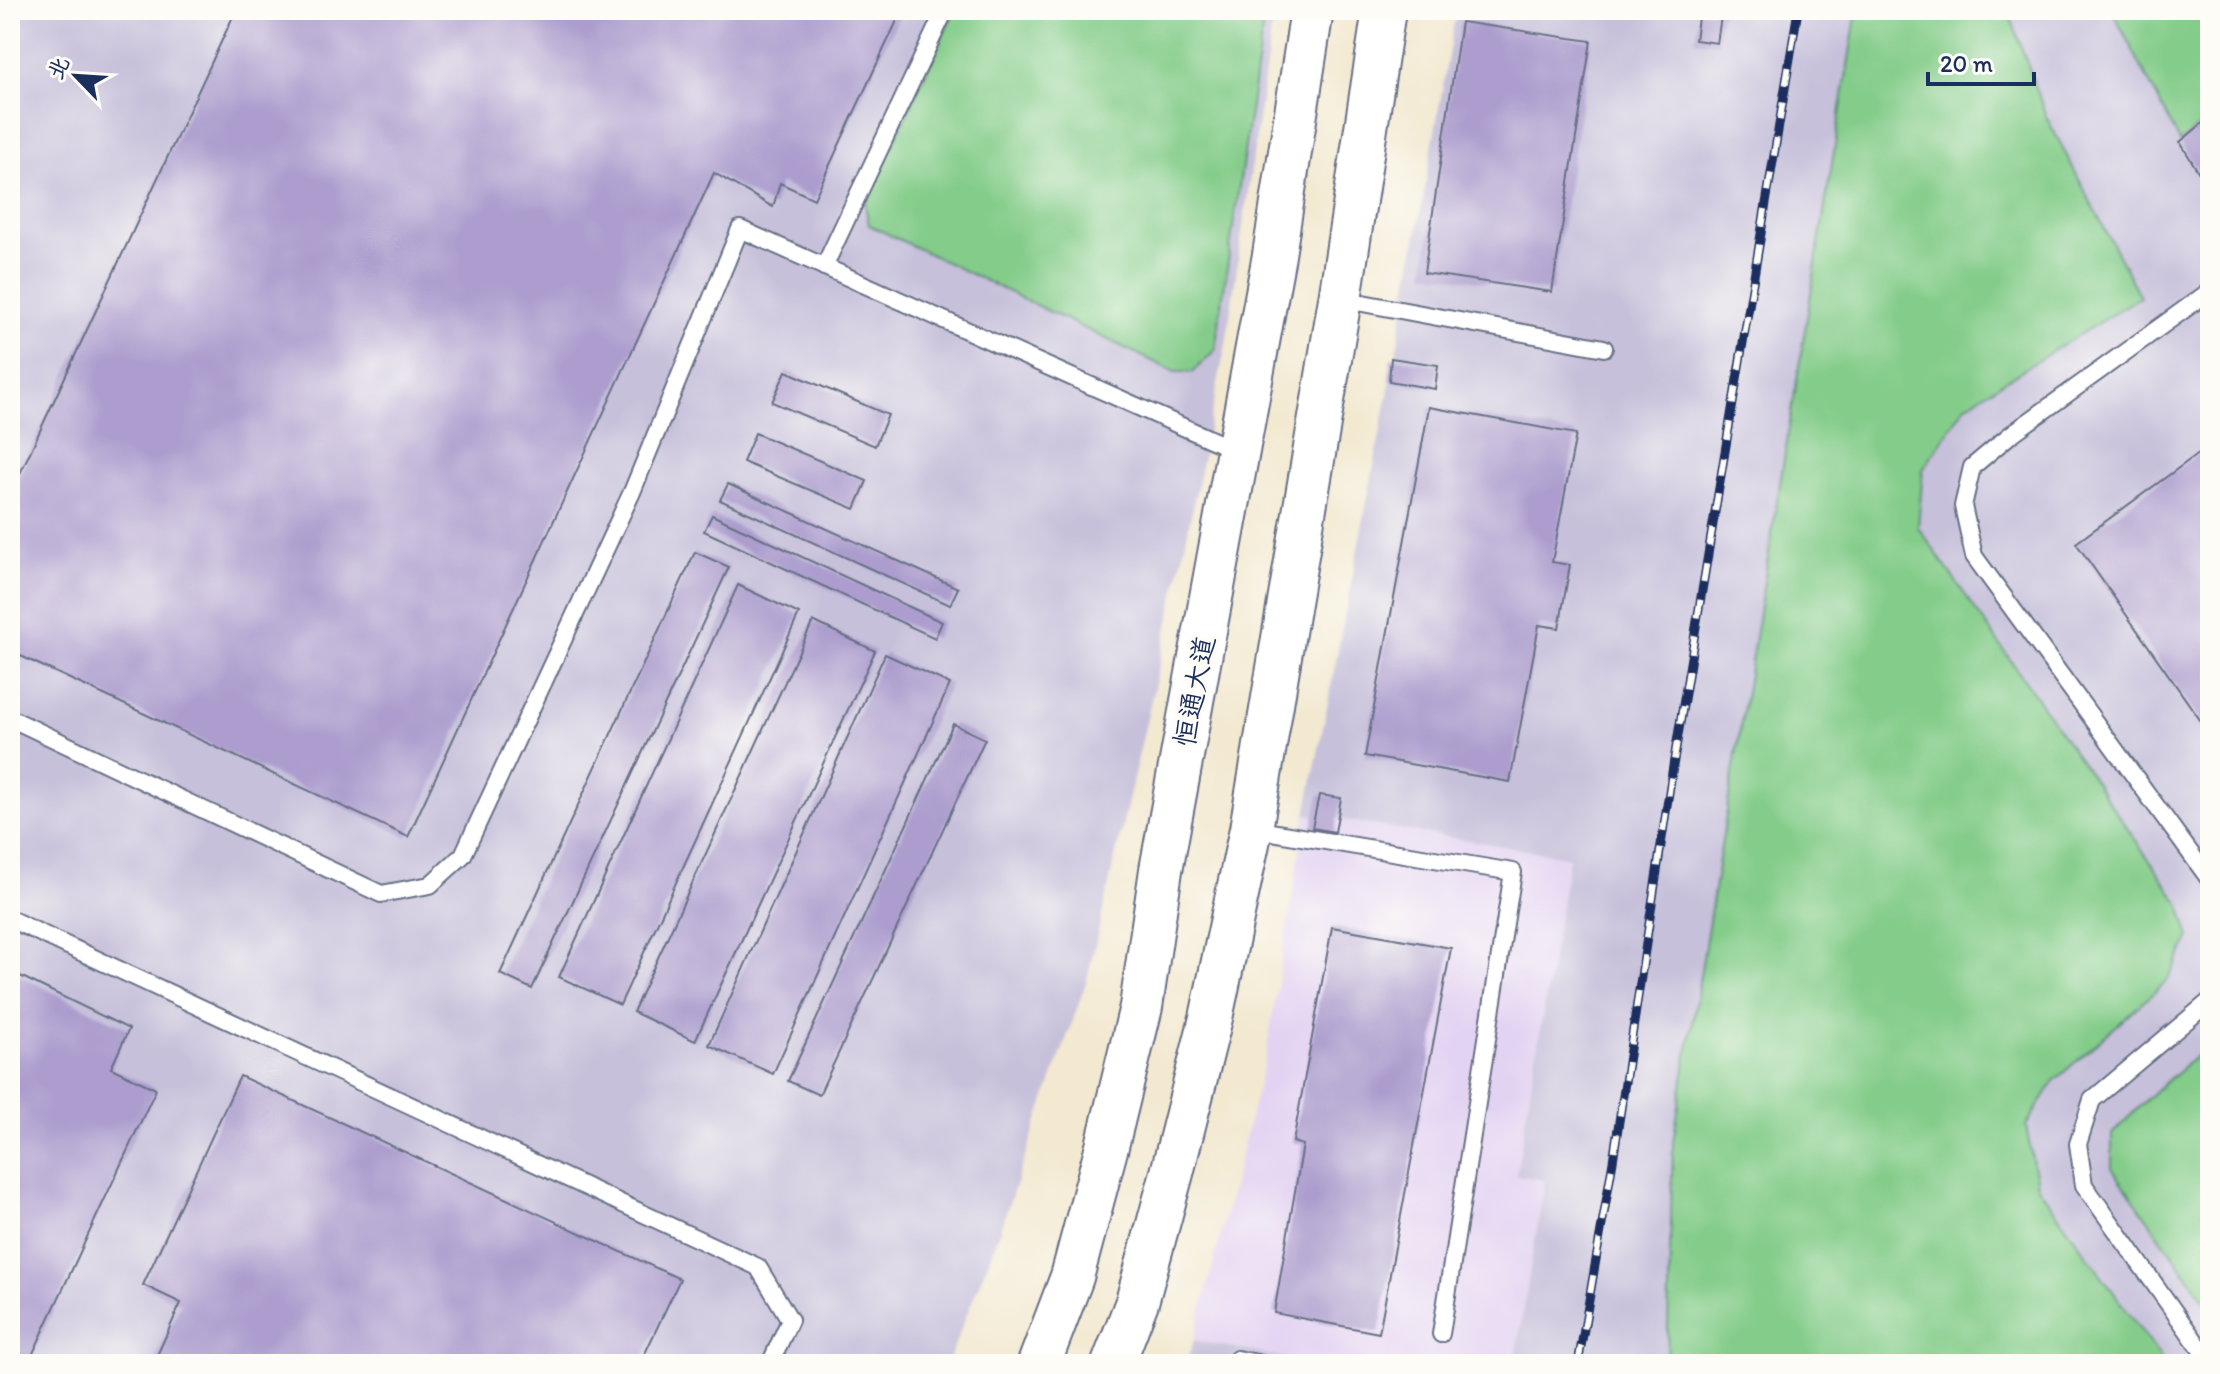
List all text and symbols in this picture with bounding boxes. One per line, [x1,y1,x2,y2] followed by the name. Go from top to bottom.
[36,36,116,116] north arrow
[1928,36,2034,86] scale bar
[1940,49,1993,78] text: 20 m
[41,52,75,83] text: 北
[1167,633,1221,749] street label: 恒通大道

